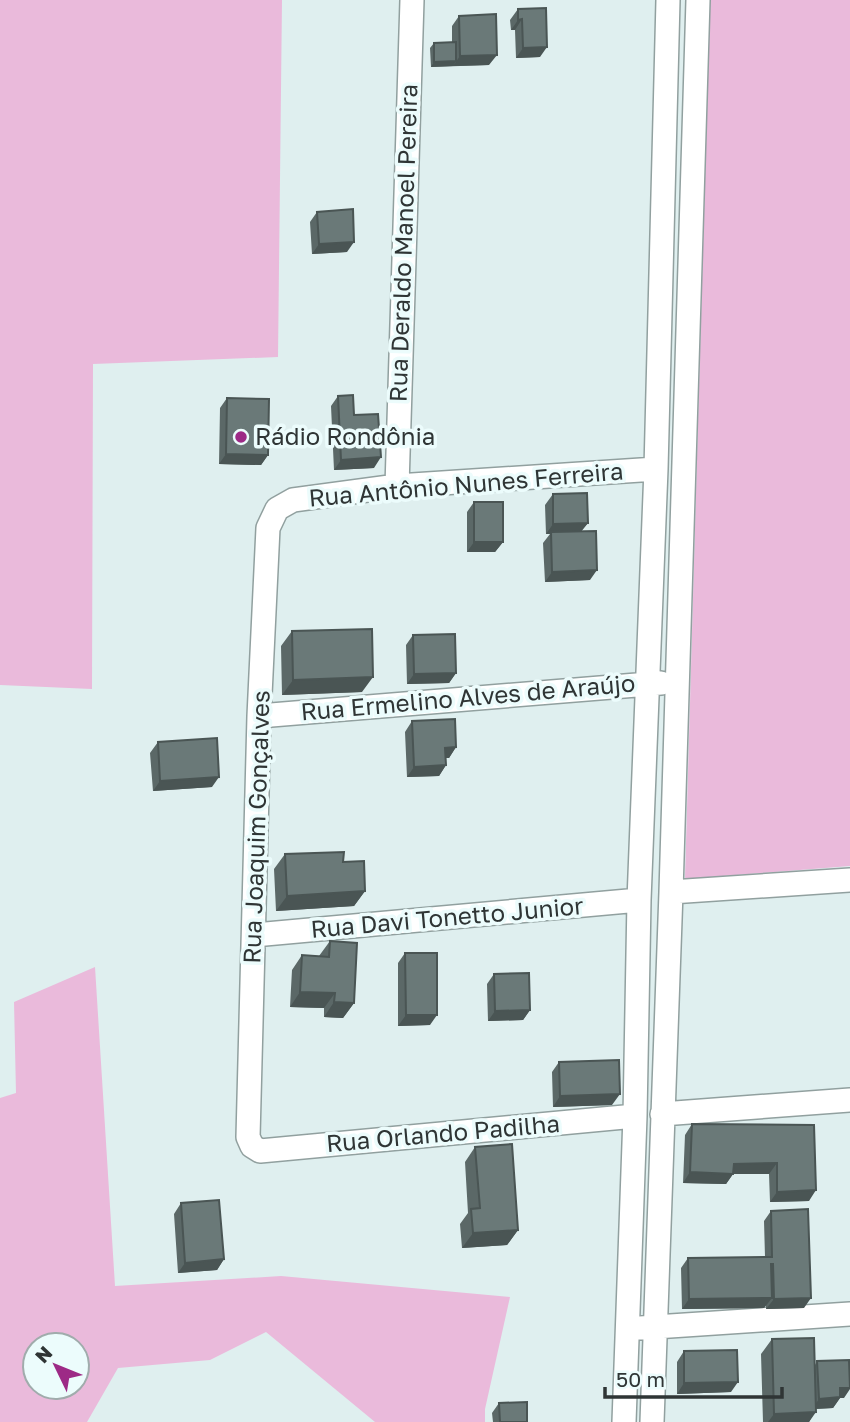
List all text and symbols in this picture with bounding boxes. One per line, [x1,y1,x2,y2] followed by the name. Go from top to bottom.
[382,83,423,403] street label: Rua Deraldo Manoel Pereira
[255,421,435,450] place label: Rádio Rondônia
[233,429,249,445] marker: Rádio Rondônia
[307,455,624,512] street label: Rua Antônio Nunes Ferreira
[299,667,636,726] street label: Rua Ermelino Alves de Araújo
[236,690,275,964] street label: Rua Joaquim Gonçalves
[309,890,584,943] street label: Rua Davi Tonetto Junior
[325,1108,561,1157] street label: Rua Orlando Padilha
[21,1331,91,1401] north arrow
[30,1341,57,1367] text: N
[605,1356,782,1400] scale bar
[616,1366,665,1392] text: 50 m

